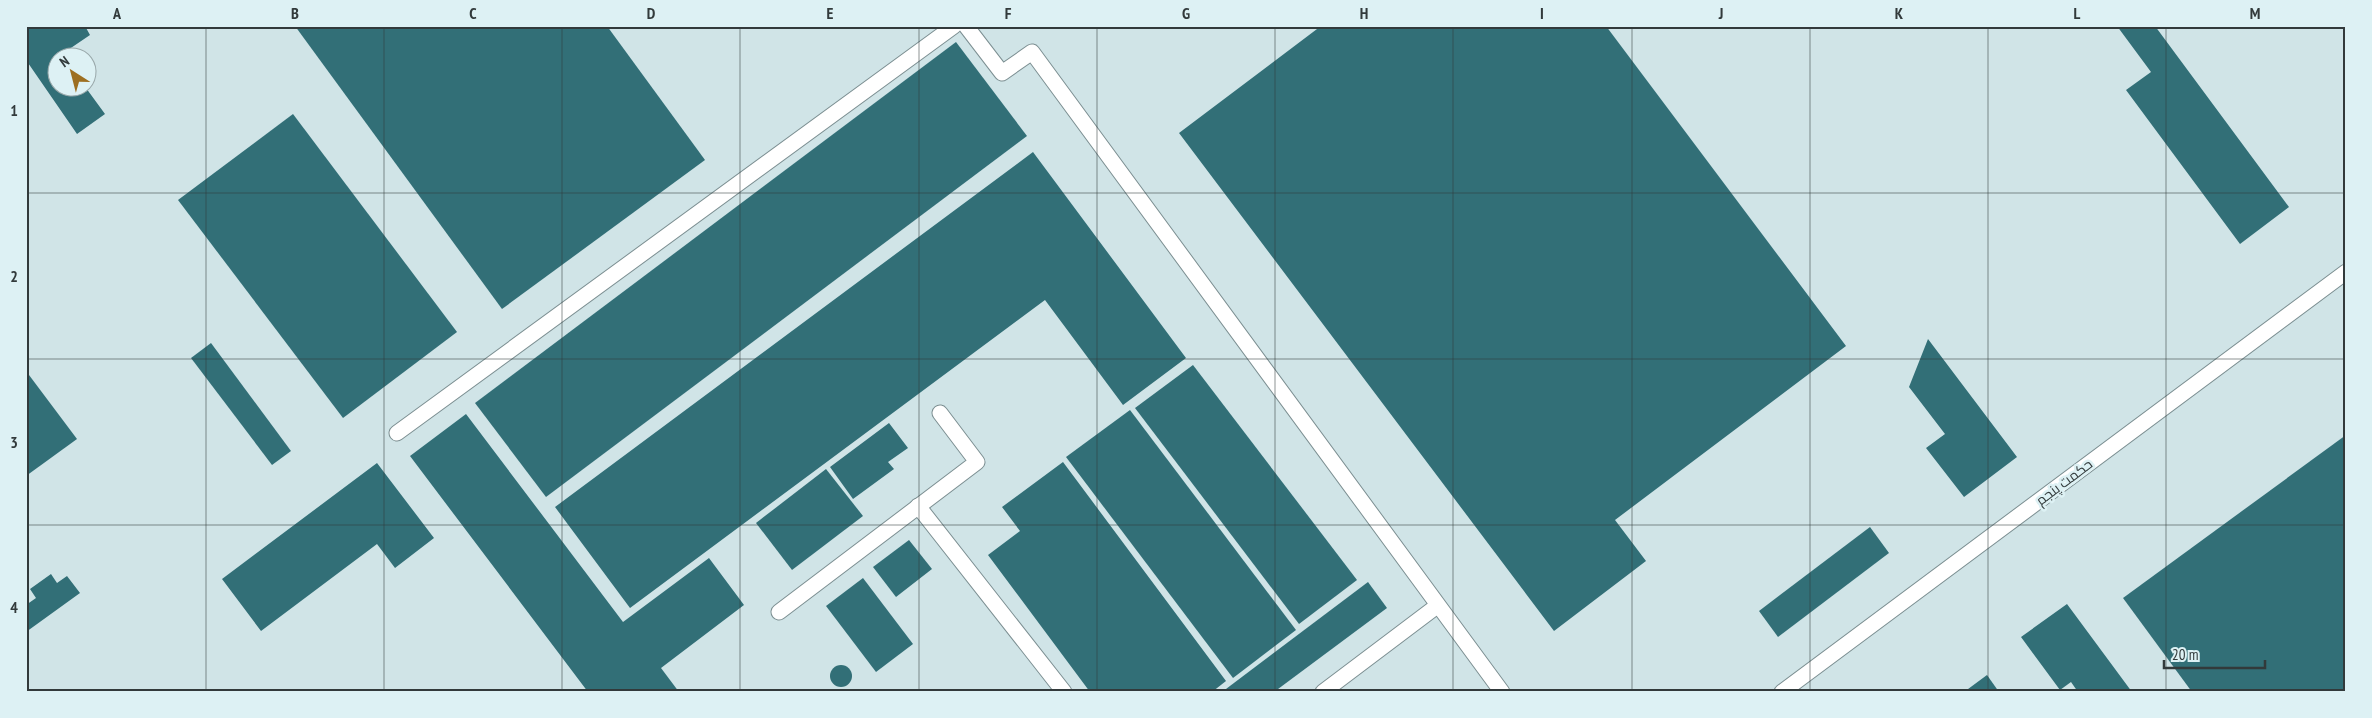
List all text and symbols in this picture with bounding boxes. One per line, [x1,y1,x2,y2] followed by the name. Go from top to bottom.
[112,3,122,23] text: A
[291,3,299,23] text: B
[469,3,477,23] text: C
[647,3,656,23] text: D
[827,3,834,23] text: E
[1005,3,1012,23] text: F
[1182,3,1190,23] text: G
[1360,3,1368,23] text: H
[1540,3,1544,23] text: I
[1718,3,1723,23] text: J
[1895,3,1904,23] text: K
[2074,3,2081,23] text: L
[2250,3,2260,23] text: M
[48,48,98,98] north arrow
[56,52,73,71] text: N
[10,100,18,120] text: 1
[10,266,18,286] text: 2
[10,432,18,452] text: 3
[2032,455,2097,510] street label: حکمت پنجم
[10,597,18,617] text: 4
[2164,638,2266,670] scale bar
[2172,645,2198,664] text: 20 m

